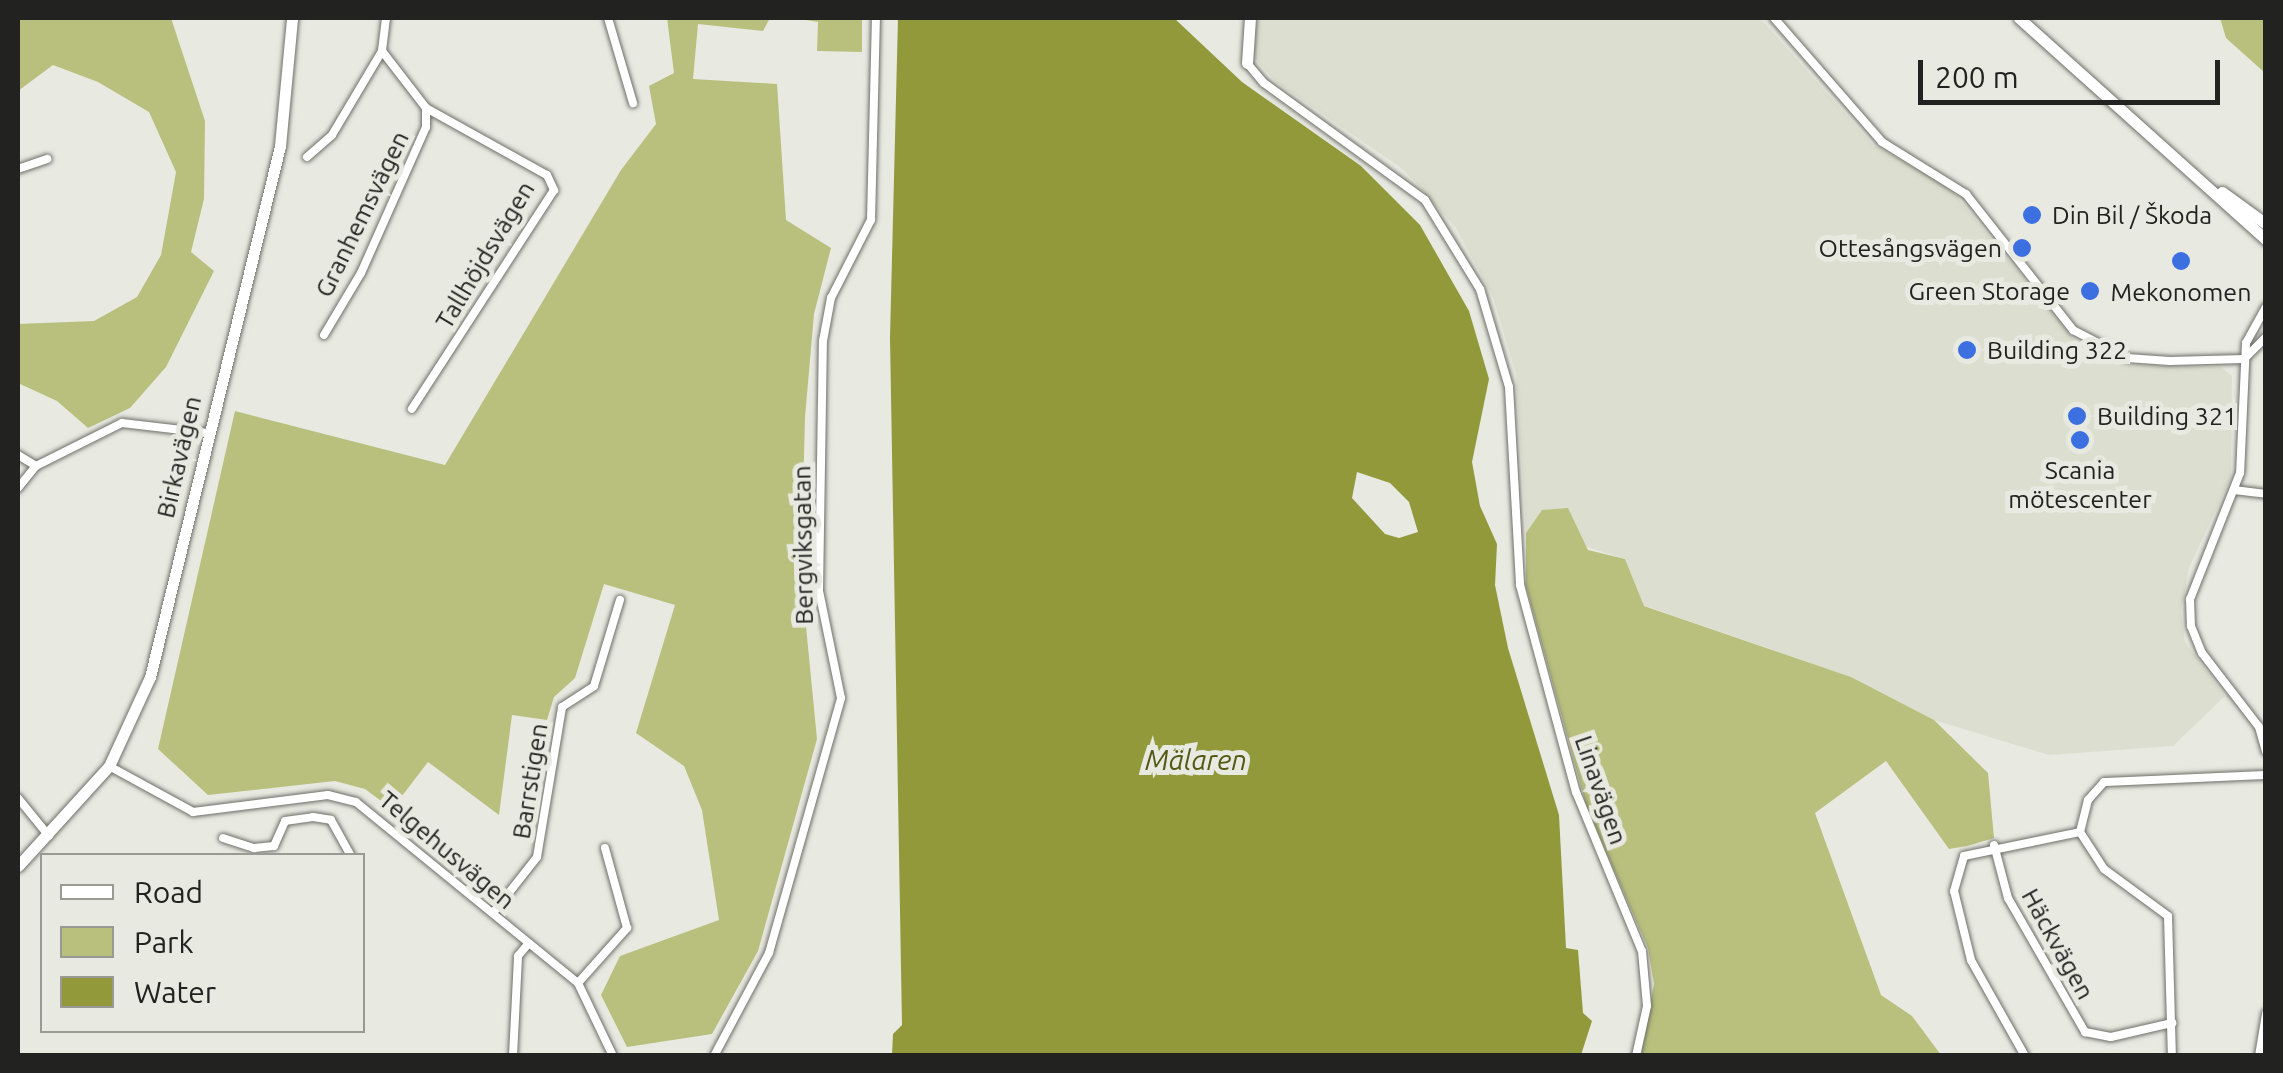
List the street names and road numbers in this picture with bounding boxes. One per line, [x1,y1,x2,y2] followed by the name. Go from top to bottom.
[309,126,415,302] street label: Granhemsvägen
[429,176,541,334] street label: Tallhöjdsvägen
[150,393,208,521] street label: Birkavägen
[787,465,819,625] street label: Bergviksgatan
[506,721,554,841] street label: Barrstigen
[1568,732,1634,848] street label: Linavägen
[373,784,521,916] street label: Telgehusvägen
[2015,883,2101,1005] street label: Häckvägen

